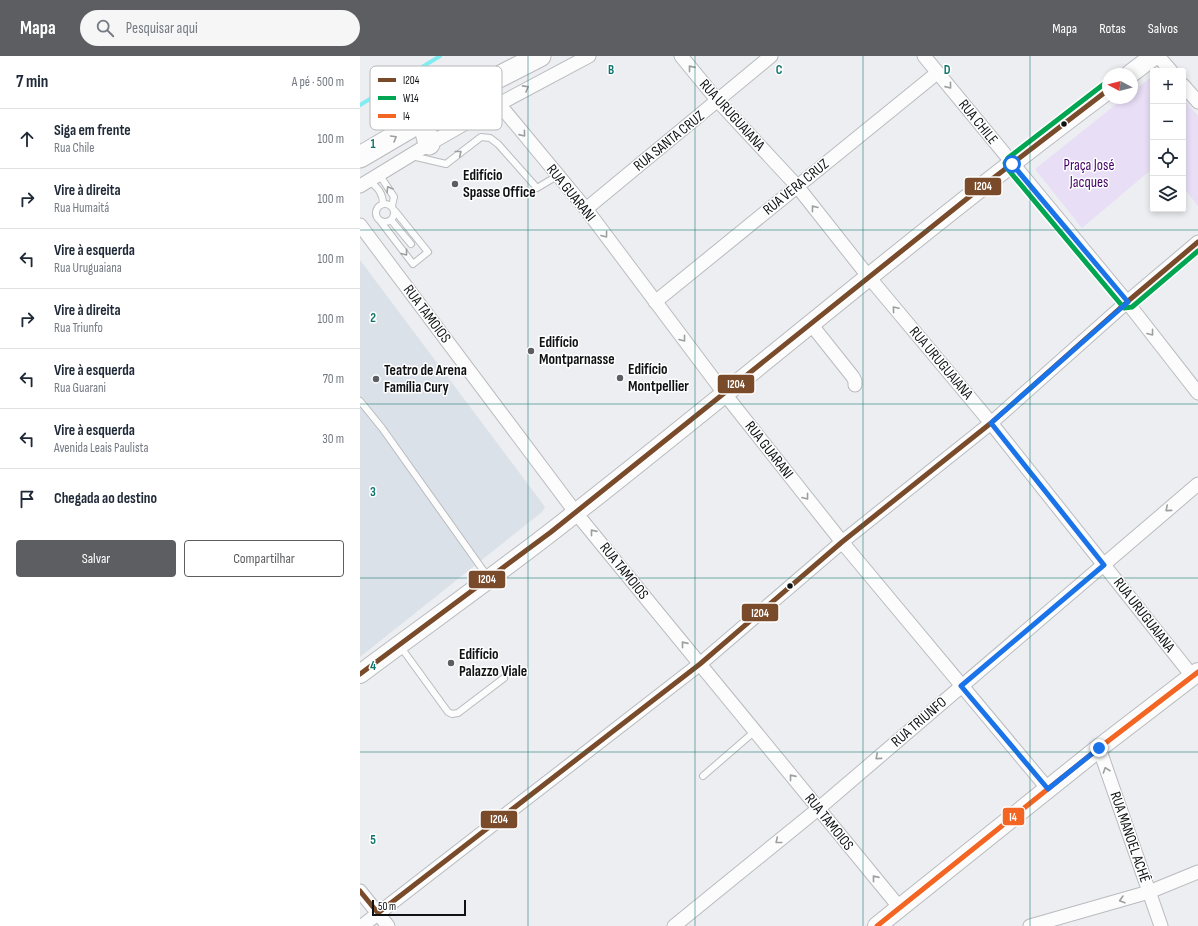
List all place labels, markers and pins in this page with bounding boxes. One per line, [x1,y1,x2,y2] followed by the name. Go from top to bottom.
[1059,119,1069,129] unlabelled marker
[463,166,536,202] place label: Edifício Spasse Office
[450,179,460,189] marker: Edifício Spasse Office
[539,333,615,369] place label: Edifício Montparnasse
[526,346,536,356] marker: Edifício Montparnasse
[628,360,689,396] place label: Edifício Montpellier
[384,361,467,397] place label: Teatro de Arena Família Cury
[615,373,625,383] marker: Edifício Montpellier
[371,374,381,384] marker: Teatro de Arena Família Cury
[785,581,795,591] unlabelled marker
[459,645,527,681] place label: Edifício Palazzo Viale
[446,658,456,668] marker: Edifício Palazzo Viale

